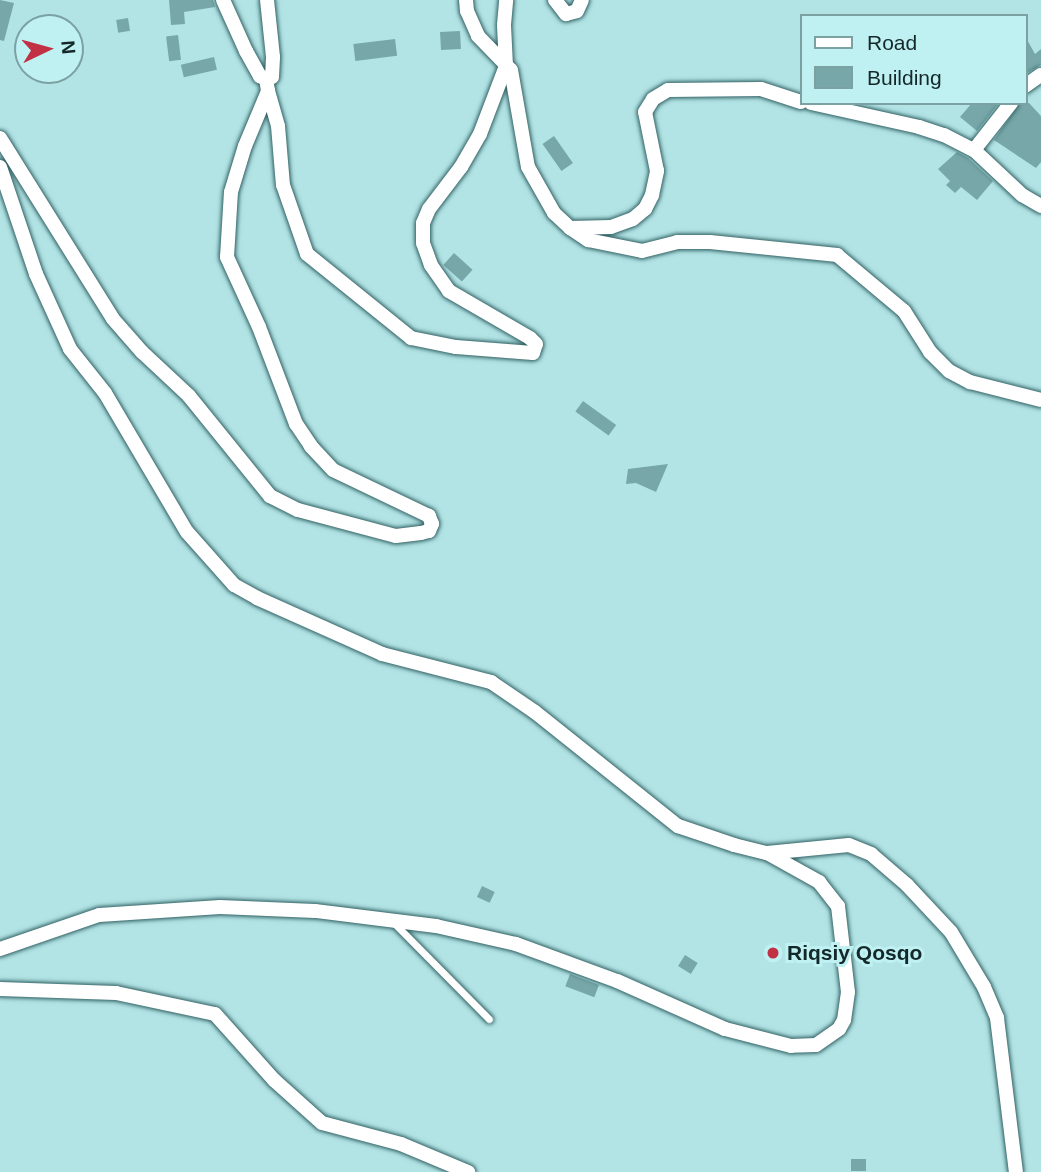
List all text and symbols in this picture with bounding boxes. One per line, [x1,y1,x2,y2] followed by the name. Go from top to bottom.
[14,14,84,84] north arrow
[800,14,1027,105] legend
[867,31,917,54] text: Road
[57,40,79,55] text: N
[867,66,942,89] text: Building
[787,940,922,966] place label: Riqsiy Qosqo
[765,945,781,961] marker: Riqsiy Qosqo

